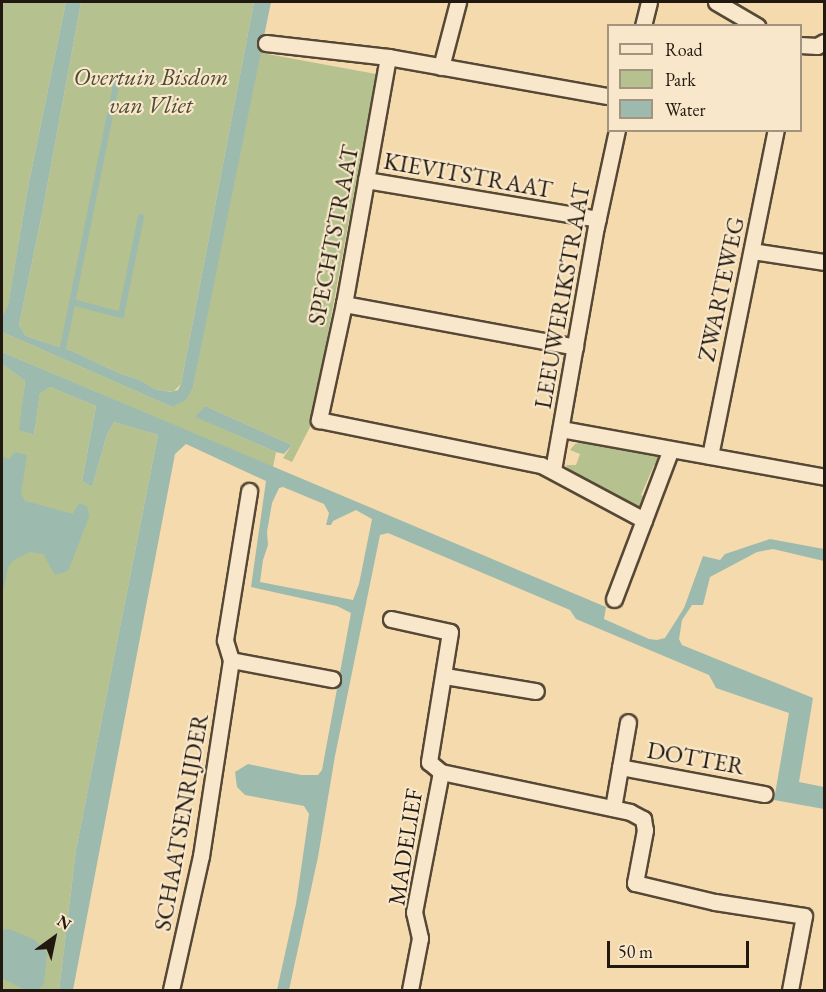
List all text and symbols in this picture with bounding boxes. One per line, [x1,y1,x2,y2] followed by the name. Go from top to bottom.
[607,24,802,132] legend
[665,38,703,61] text: Road
[74,63,228,119] park label: Overtuin Bisdom van Vliet
[665,68,696,91] text: Park
[665,98,706,121] text: Water
[301,143,365,327] street label: SPECHTSTRAAT
[381,146,555,204] street label: KIEVITSTRAAT
[528,181,596,411] street label: LEEUWERIKSTRAAT
[692,214,750,364] street label: ZWARTEWEG
[148,711,214,933] street label: SCHAATSENRIJDER
[645,735,747,781] street label: DOTTER
[382,787,428,907] street label: MADELIEF
[24,908,84,968] north arrow
[53,910,75,935] text: N
[610,929,752,967] scale bar
[618,940,653,963] text: 50 m

